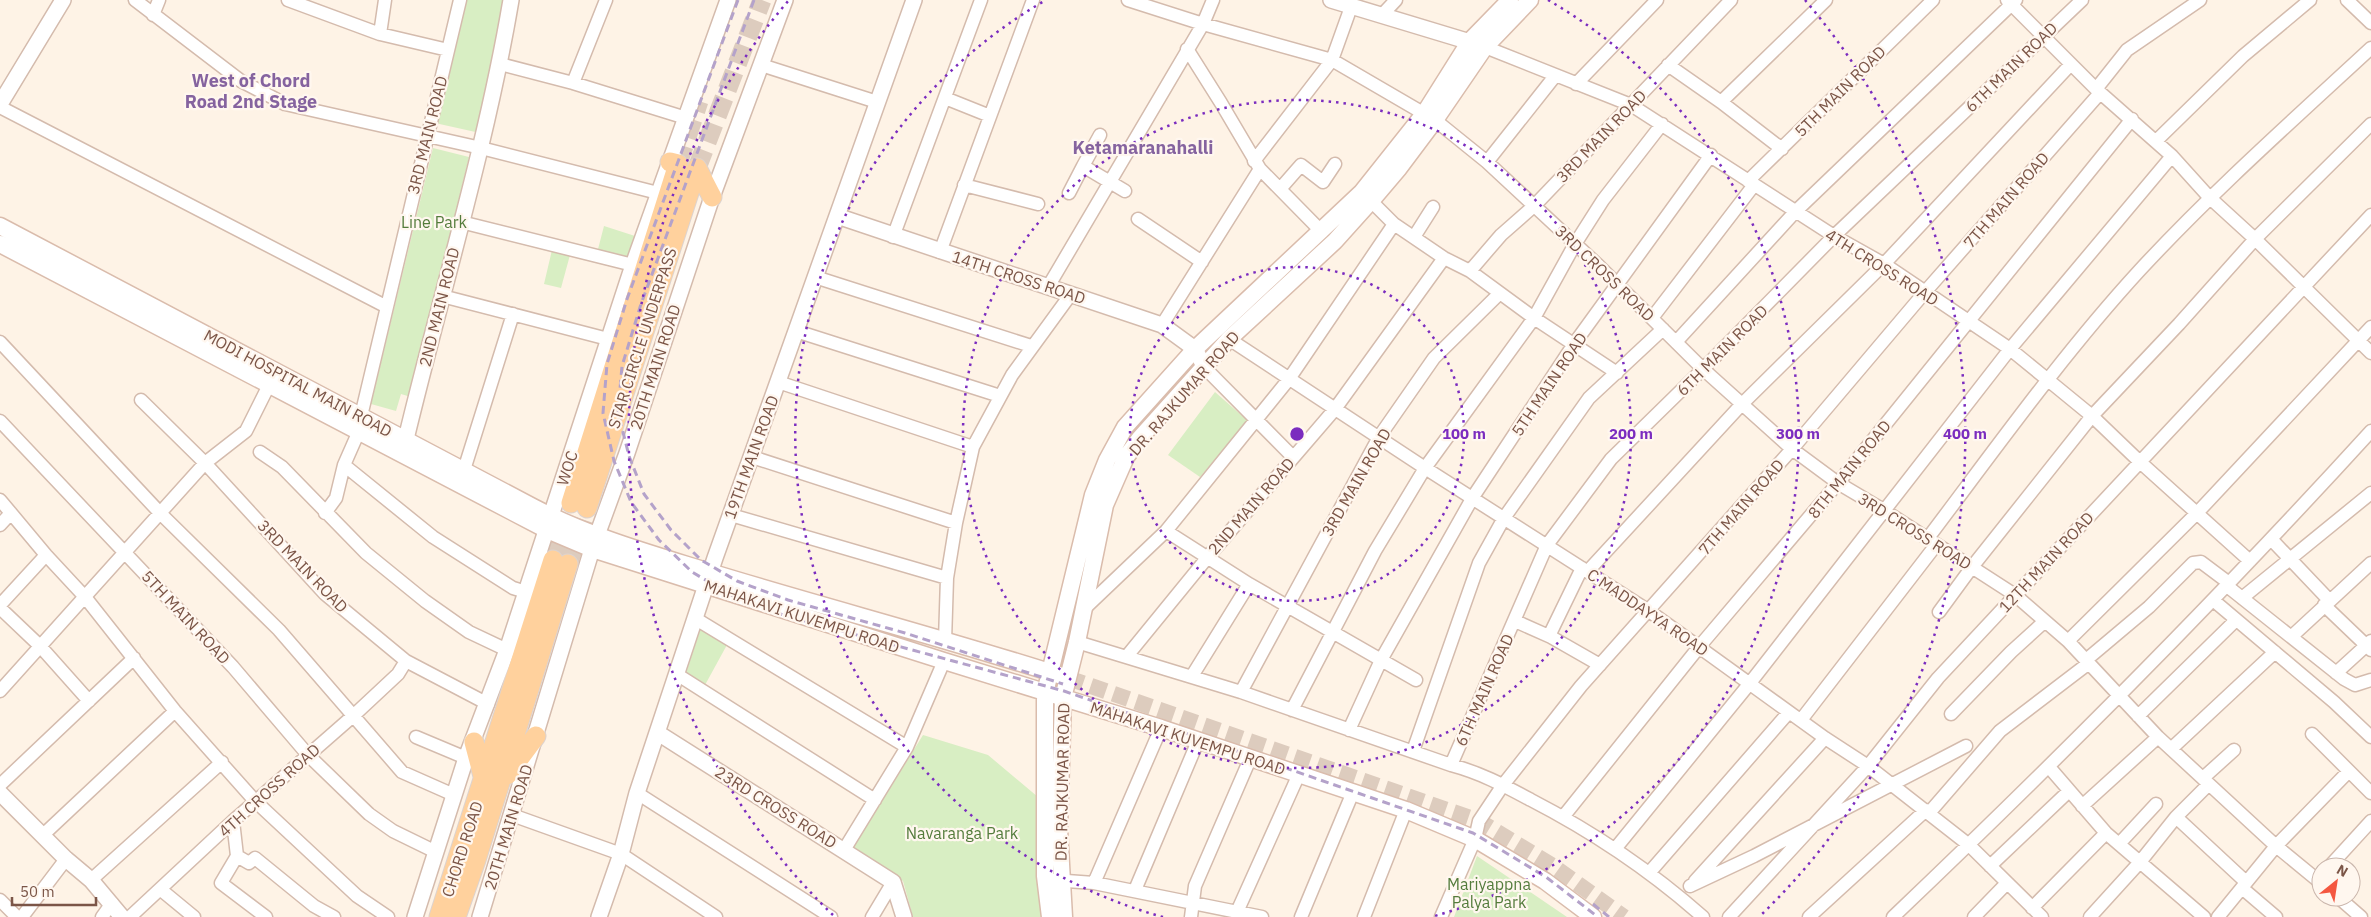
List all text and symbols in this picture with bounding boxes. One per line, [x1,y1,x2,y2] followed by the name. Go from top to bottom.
[1961,18,2061,116] street label: 6TH MAIN ROAD
[1790,41,1890,141] street label: 5TH MAIN ROAD
[185,69,317,113] district label: West of Chord Road 2nd Stage
[403,74,451,196] street label: 3RD MAIN ROAD
[1552,85,1650,187] street label: 3RD MAIN ROAD
[1073,136,1213,159] district label: Ketamaranahalli
[1959,148,2053,252] street label: 7TH MAIN ROAD
[401,212,468,232] park label: Line Park
[1551,221,1659,325] street label: 3RD CROSS ROAD
[1822,224,1942,310] street label: 4TH CROSS ROAD
[415,245,463,369] street label: 2ND MAIN ROAD
[603,245,681,431] street label: STAR CIRCLE UNDERPASS
[950,246,1088,308] street label: 14TH CROSS ROAD
[1672,300,1772,400] street label: 6TH MAIN ROAD
[625,302,685,432] street label: 20TH MAIN ROAD
[200,325,396,441] street label: MODI HOSPITAL MAIN ROAD
[1125,327,1243,459] street label: DR. RAJKUMAR ROAD
[1507,328,1591,440] street label: 5TH MAIN ROAD
[719,392,783,522] street label: 19TH MAIN ROAD
[1803,416,1895,522] street label: 8TH MAIN ROAD
[1317,424,1395,540] street label: 3RD MAIN ROAD
[1442,424,1486,443] text: 100 m
[1609,424,1653,443] text: 200 m
[1776,424,1820,443] text: 300 m
[1943,424,1987,443] text: 400 m
[1288,425,1306,443] centre of rings
[552,448,582,488] street label: WOC
[1203,453,1299,559] street label: 2ND MAIN ROAD
[1694,455,1788,559] street label: 7TH MAIN ROAD
[1855,488,1975,574] street label: 3RD CROSS ROAD
[1994,508,2098,616] street label: 12TH MAIN ROAD
[254,515,352,617] street label: 3RD MAIN ROAD
[1584,564,1712,660] street label: C MADDAYYA ROAD
[138,566,234,668] street label: 5TH MAIN ROAD
[702,575,902,657] street label: MAHAKAVI KUVEMPU ROAD
[1450,631,1518,749] street label: 6TH MAIN ROAD
[1088,697,1288,779] street label: MAHAKAVI KUVEMPU ROAD
[1051,703,1073,861] street label: DR. RAJKUMAR ROAD
[214,739,324,841] street label: 4TH CROSS ROAD
[479,762,537,892] street label: 20TH MAIN ROAD
[711,762,841,852] street label: 23RD CROSS ROAD
[437,799,487,899] street label: CHORD ROAD
[906,823,1019,843] park label: Navaranga Park
[2311,857,2361,907] north arrow
[2334,860,2351,881] text: N
[12,874,96,906] scale bar
[1447,874,1531,912] park label: Mariyappna Palya Park
[20,882,55,901] text: 50 m

